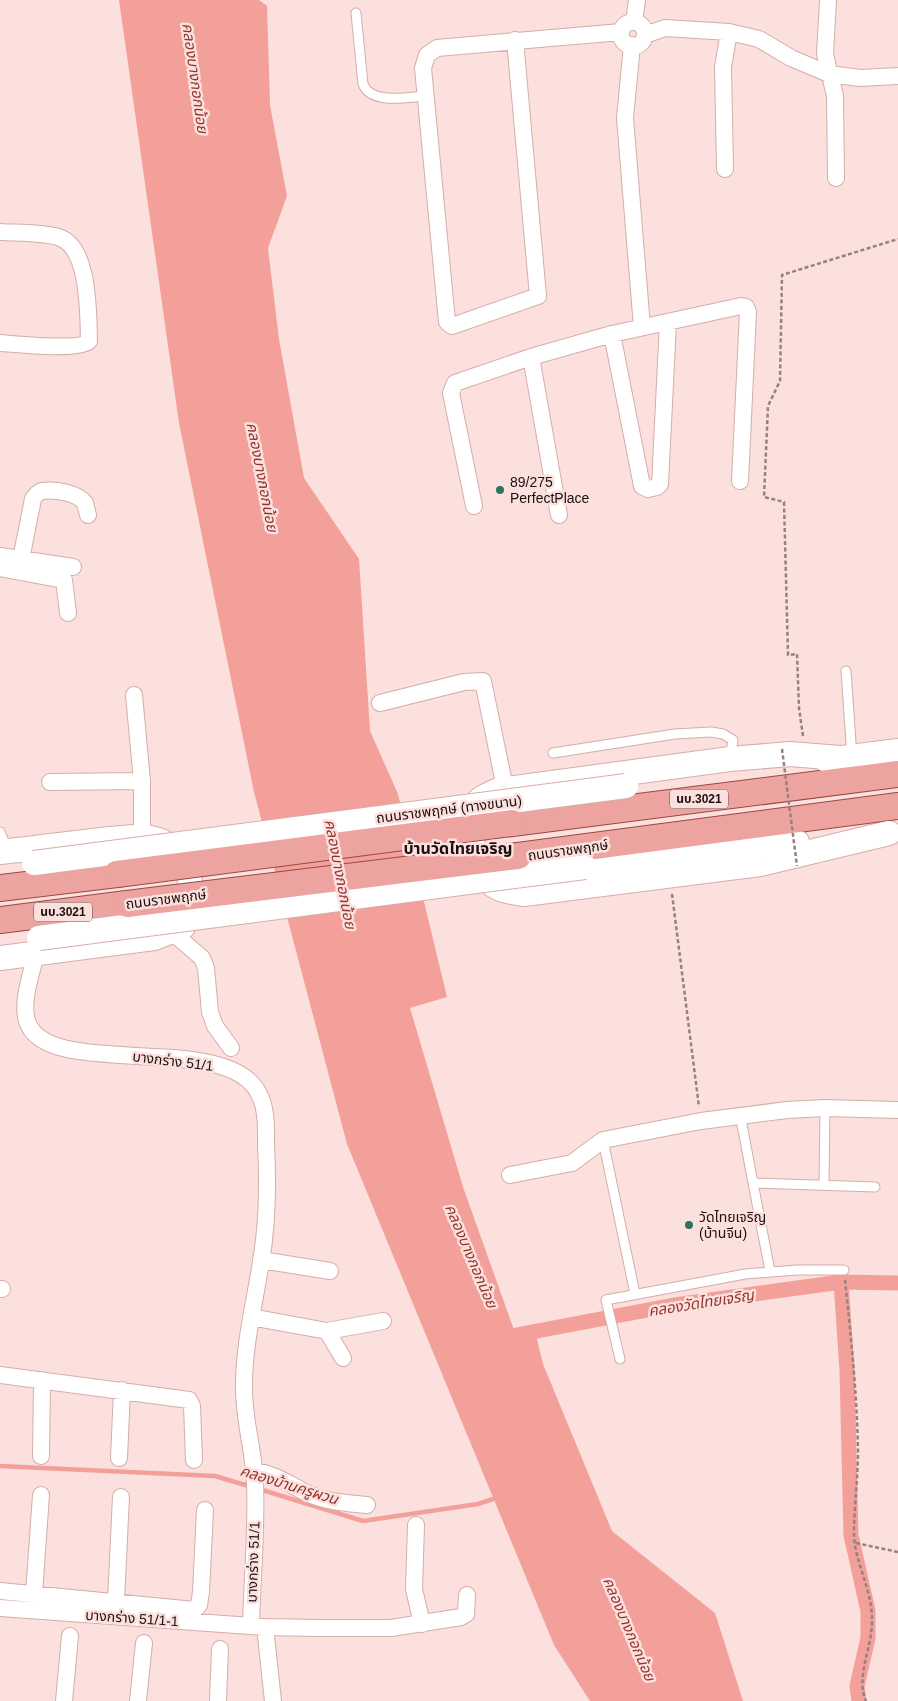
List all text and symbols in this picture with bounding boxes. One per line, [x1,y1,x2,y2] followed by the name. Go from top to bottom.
[179,22,212,135] water label: คลองบางกอกน้อย
[244,421,282,534] water label: คลองบางกอกน้อย
[510,474,590,506] place label: 89/275 PerfectPlace
[494,484,506,496] marker: 89/275 PerfectPlace
[670,790,728,809] road number: นบ.3021
[375,792,523,826] street label: ถนนราชพฤกษ์ (ทางขนาน)
[322,818,360,931] water label: คลองบางกอกน้อย
[527,836,609,864] street label: ถนนราชพฤกษ์
[403,840,513,857] district label: บ้านวัดไทยเจริญ
[125,886,207,912] street label: ถนนราชพฤกษ์
[34,902,92,922] road number: นบ.3021
[132,1048,214,1074] street label: บางกร่าง 51/1
[442,1201,501,1311] water label: คลองบางกอกน้อย
[699,1209,766,1241] place label: วัดไทยเจริญ (บ้านจีน)
[683,1219,695,1231] marker: วัดไทยเจริญ (บ้านจีน)
[647,1286,756,1319] water label: คลองวัดไทยเจริญ
[238,1462,341,1509] water label: คลองบ้านครูผวน
[244,1521,262,1603] street label: บางกร่าง 51/1
[600,1574,659,1684] water label: คลองบางกอกน้อย
[85,1607,179,1629] street label: บางกร่าง 51/1-1

